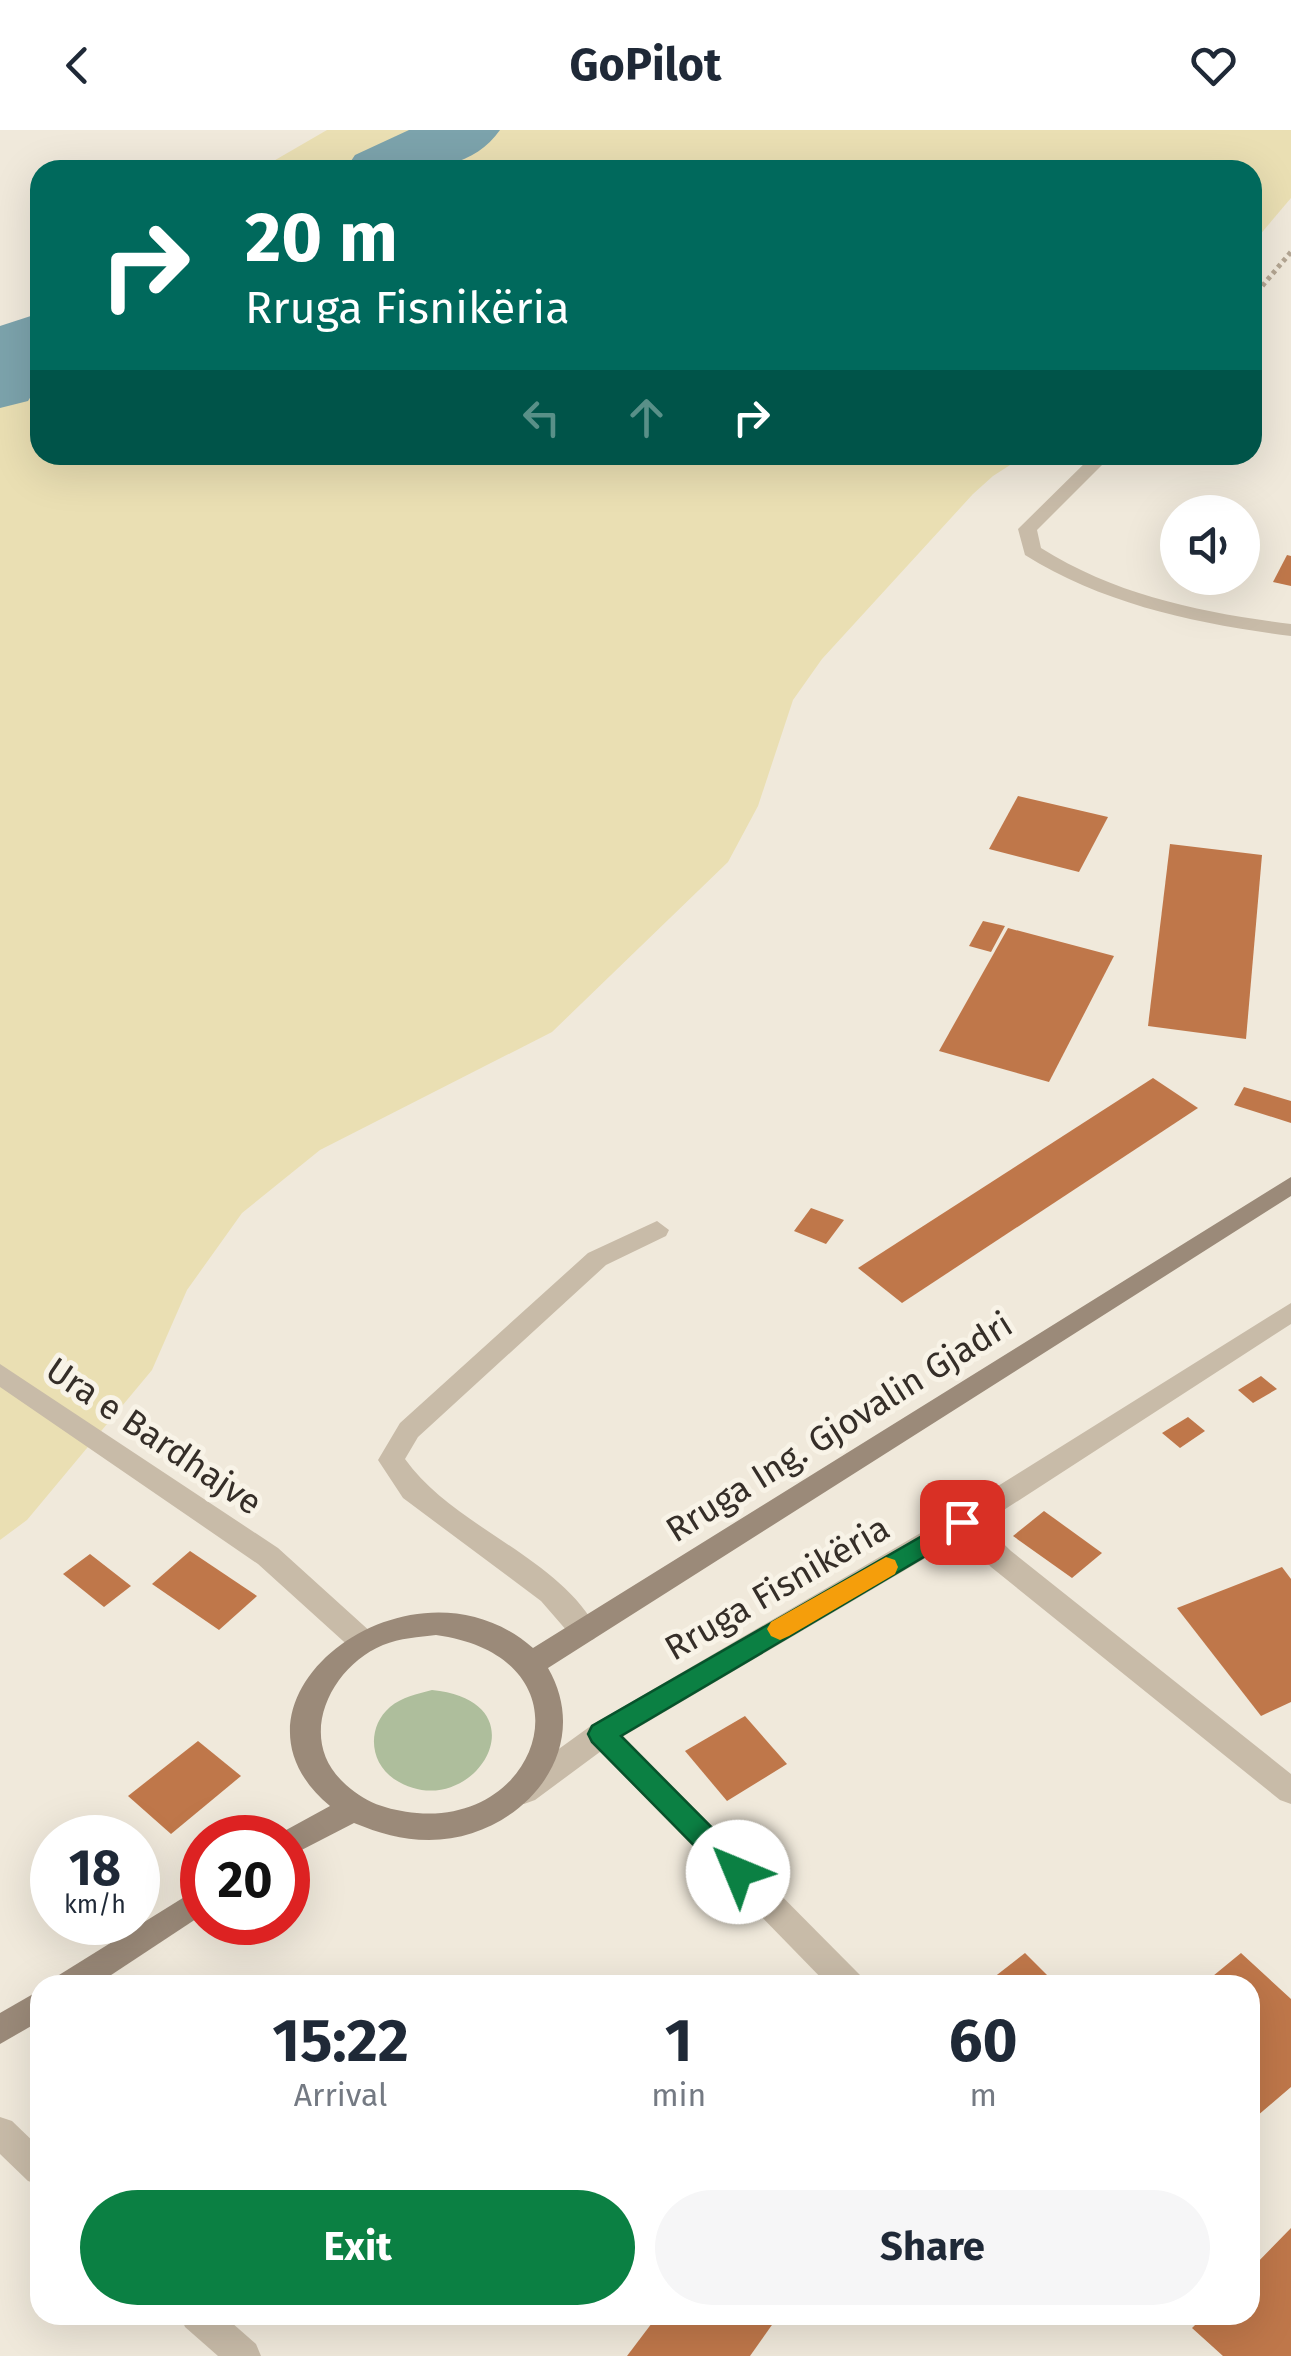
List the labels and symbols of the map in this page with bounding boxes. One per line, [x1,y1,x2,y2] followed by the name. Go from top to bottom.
[658,1303,1020,1551] street label: Rruga Ing. Gjovalin Gjadri
[38,1348,270,1524] street label: Ura e Bardhajve
[920,1480,1005,1565] pin
[657,1507,897,1669] street label: Rruga Fisnikëria
[180,1815,310,1945] speed limit sign: 20
[686,1820,790,1924] position arrow

